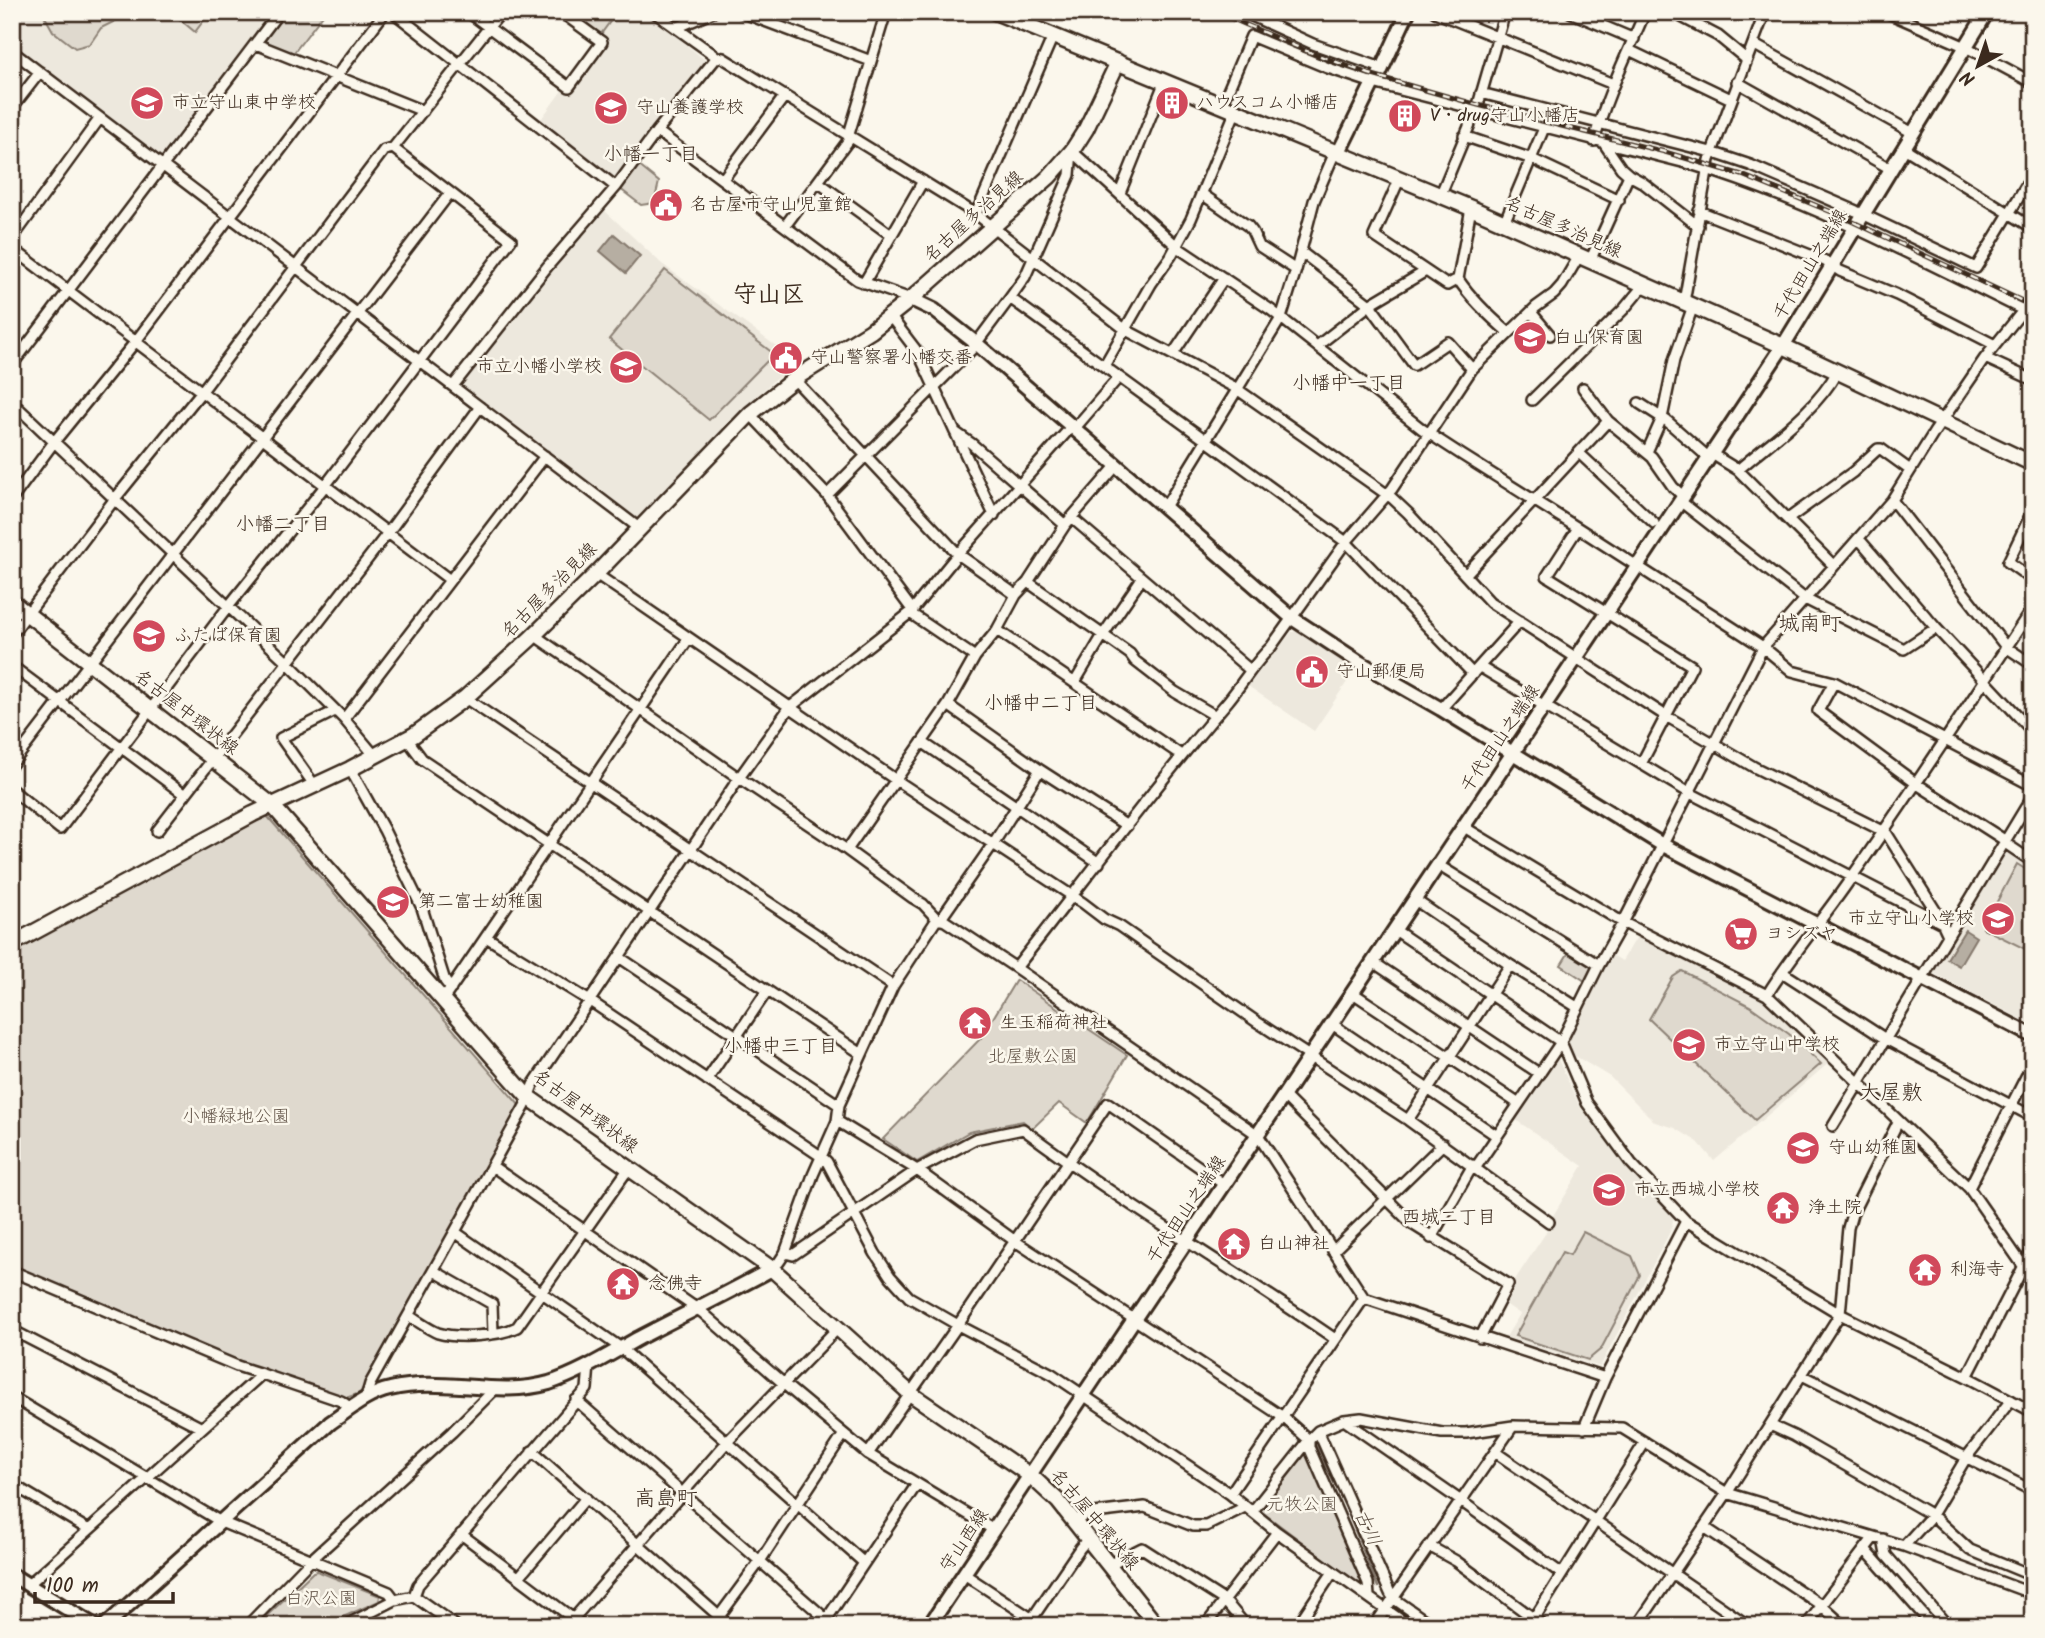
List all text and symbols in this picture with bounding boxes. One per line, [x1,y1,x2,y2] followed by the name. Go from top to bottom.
[1944,32,2014,102] north arrow
[1954,62,1983,93] text: N
[128,84,166,122] school or university icon: 市立守山東中学校
[1153,84,1191,122] building icon: ハウスコム小幡店
[172,89,316,118] place label: 市立守山東中学校
[592,89,630,127] school or university icon: 守山養護学校
[1196,89,1339,118] place label: ハウスコム小幡店
[636,94,744,123] place label: 守山養護学校
[1386,97,1424,135] building icon: V・drug守山小幡店
[1430,102,1580,131] place label: V・drug守山小幡店
[603,140,699,170] district label: 小幡一丁目
[917,164,1031,270] street label: 名古屋多治見線
[647,186,685,224] public building icon: 名古屋市守山児童館
[1500,189,1626,267] street label: 名古屋多治見線
[690,191,852,220] place label: 名古屋市守山児童館
[1766,204,1856,326] street label: 千代田山之端線
[733,276,805,315] district label: 守山区
[1511,319,1549,357] school or university icon: 白山保育園
[1554,324,1644,353] place label: 白山保育園
[767,339,805,377] public building icon: 守山警察署小幡交番
[810,344,972,373] place label: 守山警察署小幡交番
[607,348,645,386] school or university icon: 市立小幡小学校
[476,353,602,382] place label: 市立小幡小学校
[1292,369,1406,399] district label: 小幡中一丁目
[235,510,331,540] district label: 小幡二丁目
[495,536,605,646] street label: 名古屋多治見線
[1779,608,1842,641] district label: 城南町
[130,617,168,655] school or university icon: ふたば保育園
[174,622,282,651] place label: ふたば保育園
[1293,653,1331,691] public building icon: 守山郵便局
[1336,658,1426,687] place label: 守山郵便局
[127,663,245,763] street label: 名古屋中環状線
[1454,679,1548,799] street label: 千代田山之端線
[984,689,1098,719] district label: 小幡中二丁目
[374,883,412,921] school or university icon: 第二富士幼稚園
[418,888,544,917] place label: 第二富士幼稚園
[1979,900,2017,938] school or university icon: 市立守山小学校
[1848,905,1974,934] place label: 市立守山小学校
[1722,915,1760,953] supermarket icon: ヨシズヤ
[1766,920,1838,949] place label: ヨシズヤ
[956,1004,994,1042] temple icon: 生玉稲荷神社
[1000,1009,1108,1038] place label: 生玉稲荷神社
[1670,1026,1708,1064] school or university icon: 市立守山中学校
[1714,1031,1840,1060] place label: 市立守山中学校
[724,1032,838,1062] district label: 小幡中三丁目
[988,1043,1078,1072] park label: 北屋敷公園
[526,1063,644,1161] street label: 名古屋中環状線
[1860,1077,1923,1110] district label: 大屋敷
[182,1103,290,1132] park label: 小幡緑地公園
[1784,1129,1822,1167] school or university icon: 守山幼稚園
[1828,1134,1918,1163] place label: 守山幼稚園
[1140,1150,1234,1270] street label: 千代田山之端線
[1590,1171,1628,1209] school or university icon: 市立西城小学校
[1634,1176,1760,1205] place label: 市立西城小学校
[1764,1189,1802,1227] temple icon: 浄土院
[1808,1194,1862,1223] place label: 浄土院
[1401,1203,1497,1233] district label: 西城二丁目
[1215,1225,1253,1263] temple icon: 白山神社
[1258,1230,1330,1259] place label: 白山神社
[1906,1251,1944,1289] temple icon: 利海寺
[1950,1256,2004,1285] place label: 利海寺
[604,1265,642,1303] temple icon: 念佛寺
[648,1270,702,1299] place label: 念佛寺
[1042,1462,1146,1578] street label: 名古屋中環状線
[635,1483,698,1516] district label: 高島町
[1266,1491,1338,1520] park label: 元牧公園
[933,1503,997,1579] street label: 守山西線
[1346,1505,1388,1551] water label: 古川
[35,1561,173,1605] scale bar
[46,1570,99,1603] text: 100 m
[285,1585,357,1614] park label: 白沢公園

